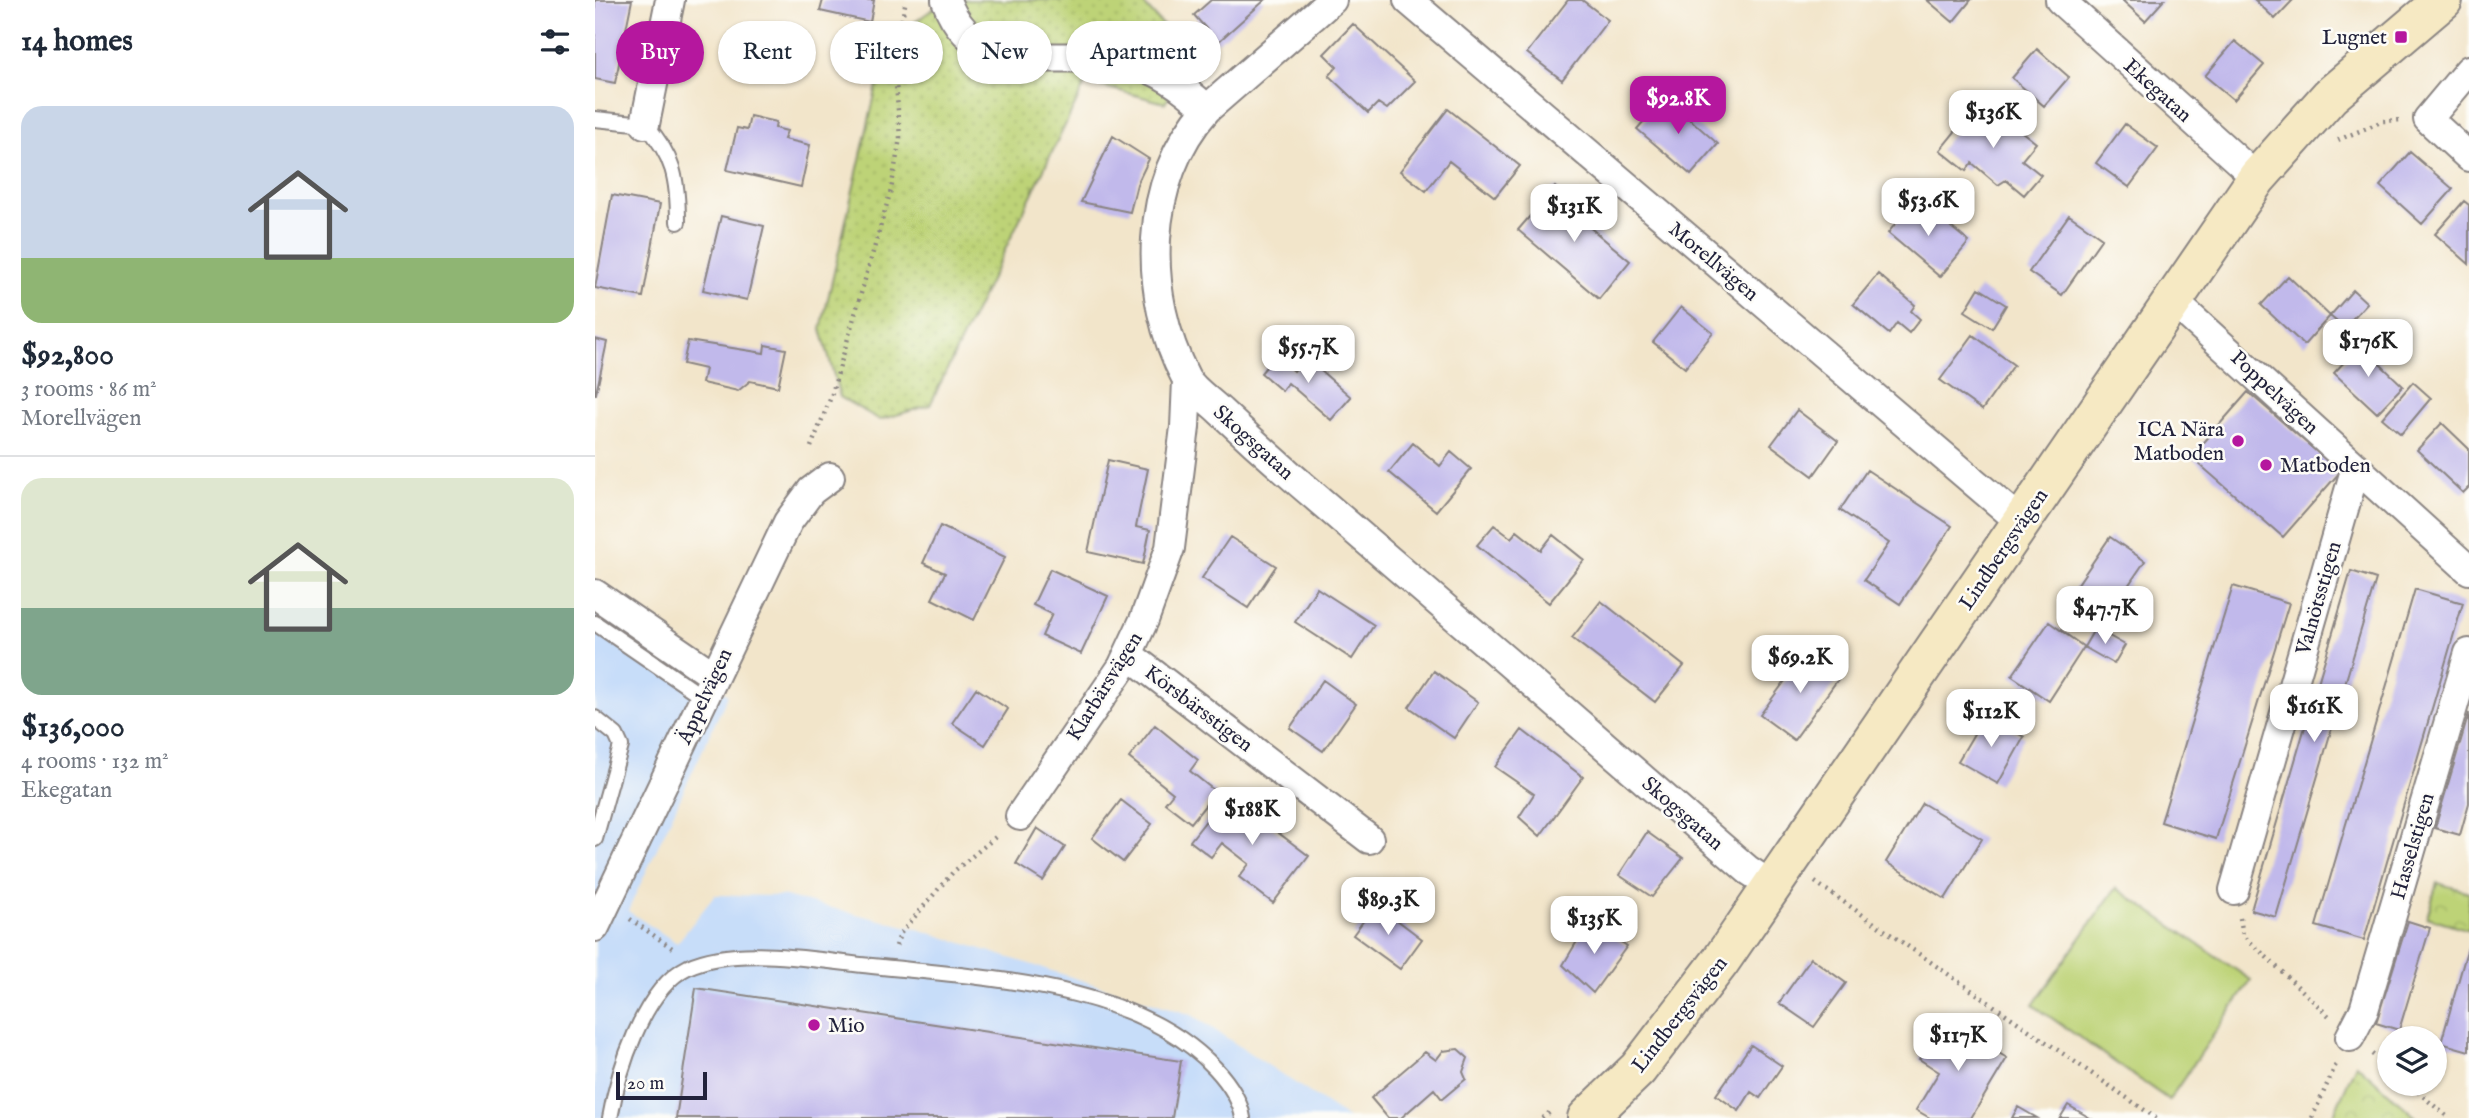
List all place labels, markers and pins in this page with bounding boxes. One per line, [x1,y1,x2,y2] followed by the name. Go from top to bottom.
[2322,25,2387,52] place label: Lugnet
[2393,29,2409,45] marker: Lugnet
[1621,76,1735,136] pin: $92.8K
[1944,90,2042,150] pin: $136K
[1871,178,1985,238] pin: $53.6K
[1525,184,1623,244] pin: $131K
[2319,320,2417,379] pin: $176K
[1251,326,1365,385] pin: $55.7K
[2133,417,2225,468] place label: ICA Nära Matboden
[2230,433,2246,449] marker: ICA Nära Matboden
[2280,453,2371,480] place label: Matboden
[2258,457,2274,473] marker: Matboden
[2048,586,2162,646] pin: $47.7K
[1743,636,1857,695] pin: $69.2K
[2265,684,2363,744] pin: $161K
[1942,690,2040,749] pin: $112K
[1203,788,1301,847] pin: $188K
[1331,878,1445,937] pin: $89.3K
[1545,897,1643,956] pin: $135K
[828,1013,865,1040] place label: Mio
[1909,1014,2007,1073] pin: $117K
[806,1017,822,1033] marker: Mio

